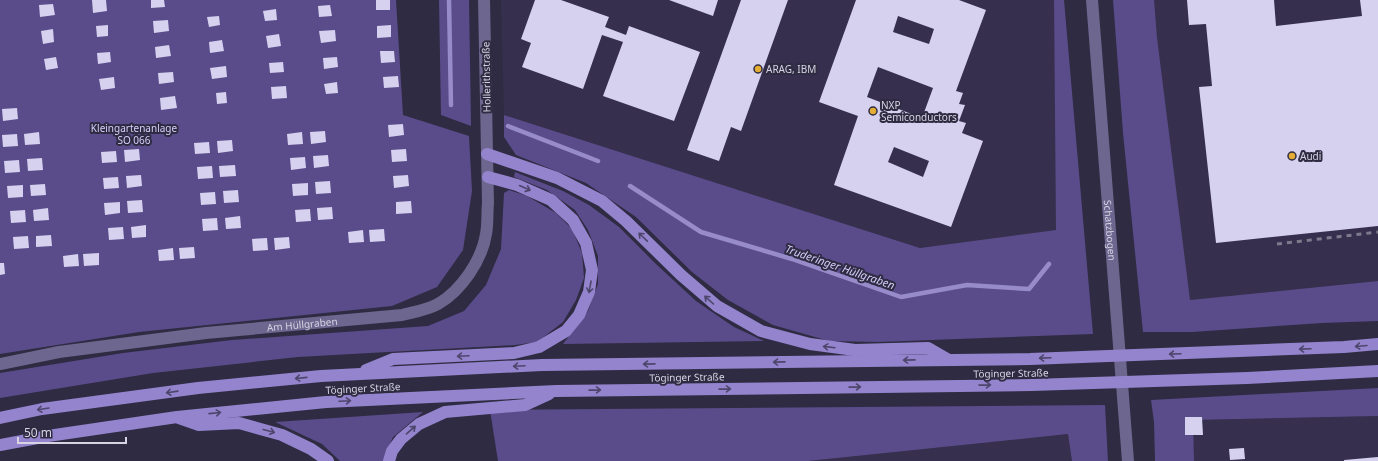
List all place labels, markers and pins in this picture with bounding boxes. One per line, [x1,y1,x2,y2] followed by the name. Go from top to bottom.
[766,62,816,76] place label: ARAG, IBM
[753,64,763,74] marker: ARAG, IBM
[881,98,957,124] place label: NXP Semiconductors
[868,106,878,116] marker: NXP Semiconductors
[1300,149,1321,163] place label: Audi
[1287,151,1297,161] marker: Audi

